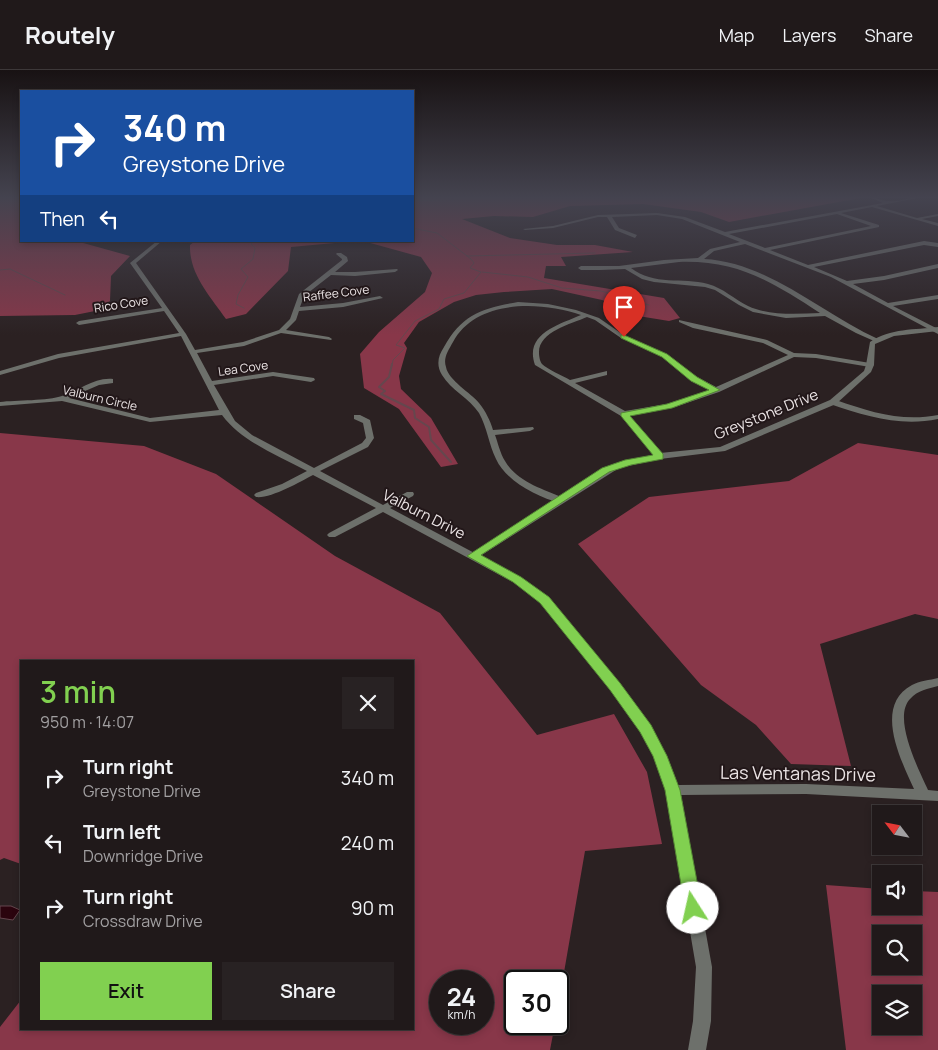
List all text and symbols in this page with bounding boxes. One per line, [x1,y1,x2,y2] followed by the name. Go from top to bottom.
[25,18,115,51] text: Routely
[719,23,754,47] text: Map
[782,23,836,47] text: Layers
[864,23,913,47] text: Share
[123,104,226,152] text: 340 m
[40,110,105,175] icon: right
[123,149,285,179] text: Greystone Drive
[95,205,123,233] icon: left
[40,206,85,232] text: Then
[302,280,370,306] street label: Raffee Cove
[603,286,645,337] pin
[93,291,149,317] street label: Rico Cove
[610,293,638,321] icon: arrive
[217,356,269,380] street label: Lea Cove
[61,381,139,415] street label: Valburn Circle
[711,383,821,444] street label: Greystone Drive
[379,484,469,544] street label: Valburn Drive
[40,671,116,712] text: 3 min
[342,677,394,729] button: close
[40,711,134,733] text: 950 m · 14:07
[83,754,173,780] text: Turn right
[720,760,876,786] street label: Las Ventanas Drive
[40,764,68,792] icon: right
[341,765,394,791] text: 340 m
[83,780,201,802] text: Greystone Drive
[872,805,922,855] north arrow
[872,805,922,1035] map controls
[83,819,161,845] text: Turn left
[40,829,68,857] icon: left
[341,830,394,856] text: 240 m
[83,845,203,867] text: Downridge Drive
[872,865,922,915] button: sound
[666,881,718,933] position arrow
[83,884,173,910] text: Turn right
[40,894,68,922] icon: right
[351,895,394,921] text: 90 m
[83,910,203,932] text: Crossdraw Drive
[872,925,922,975] button: search
[40,962,212,1020] button: Exit
[222,962,394,1020] button: Share
[504,970,569,1035] speed limit sign: 30
[447,979,476,1014] text: 24
[872,985,922,1035] button: layers
[448,1006,475,1023] text: km/h

